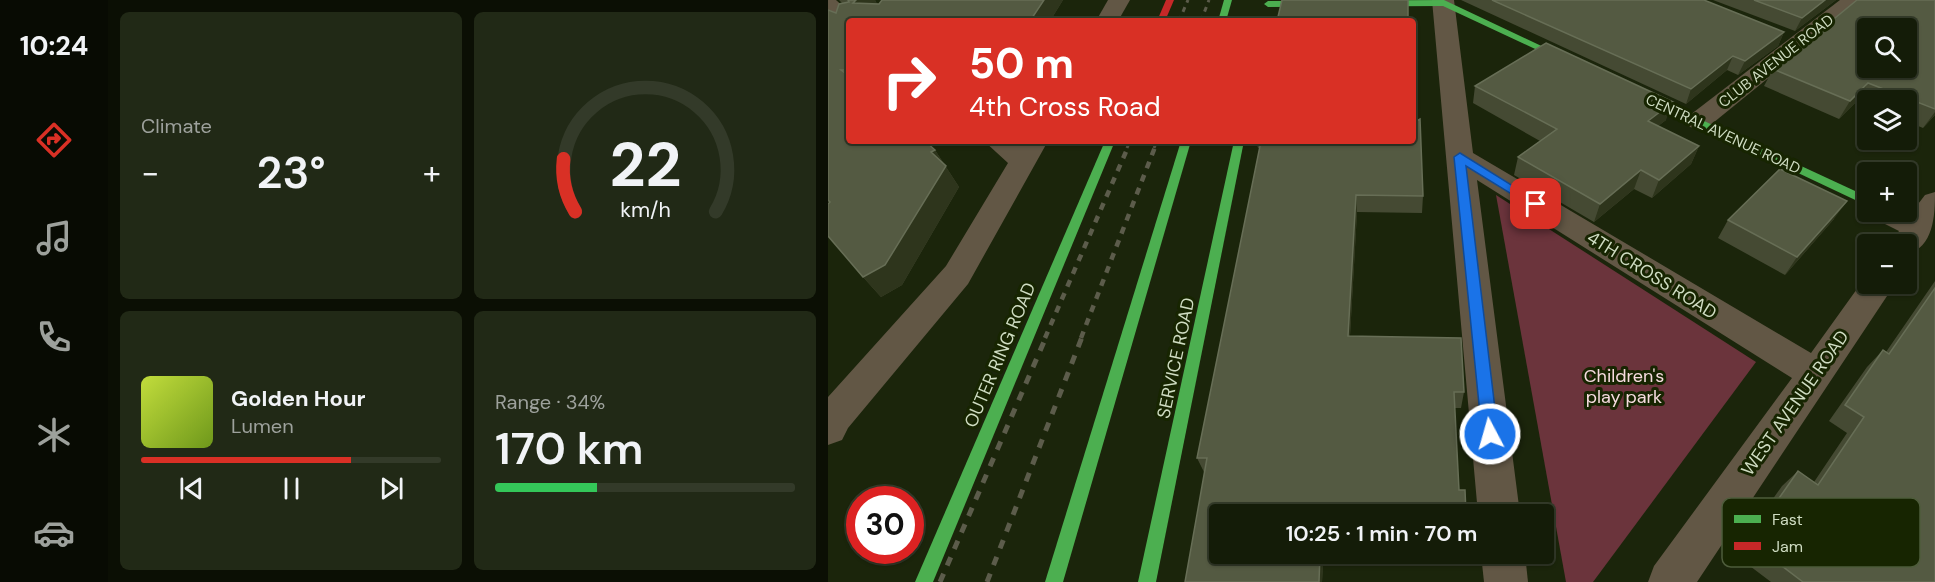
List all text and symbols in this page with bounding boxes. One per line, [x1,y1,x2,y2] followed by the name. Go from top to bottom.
[1714,10,1838,112] street label: CLUB AVENUE ROAD
[1857,18,1917,294] map controls
[1857,18,1917,78] button: search
[20,28,88,63] text: 10:24
[969,36,1074,91] text: 50 m
[870,42,948,120] icon: right
[969,89,1161,124] text: 4th Cross Road
[1642,89,1804,179] street label: CENTRAL AVENUE ROAD
[1857,90,1917,150] button: layers
[141,113,212,139] text: Climate
[33,119,75,161] icon: directions
[609,124,681,205] text: 22
[257,143,326,202] text: 23°
[141,151,159,194] text: −
[423,151,441,194] text: +
[1857,162,1917,222] button: +
[1510,178,1561,229] pin
[1519,187,1552,220] icon: arrive
[620,197,670,225] text: km/h
[33,217,75,259] icon: music
[1583,225,1721,325] street label: 4TH CROSS ROAD
[1857,234,1917,294] button: −
[959,279,1041,431] street label: OUTER RING ROAD
[1151,295,1201,421] street label: SERVICE ROAD
[33,316,75,358] icon: phone
[1736,326,1854,480] street label: WEST AVENUE ROAD
[1584,364,1664,409] park label: Children's play park
[231,384,366,413] text: Golden Hour
[495,389,605,415] text: Range · 34%
[1458,402,1522,466] position arrow
[231,413,294,439] text: Lumen
[33,414,75,456] icon: climate
[495,419,644,478] text: 170 km
[175,472,208,505] icon: previous
[275,472,308,505] icon: pause
[375,472,408,505] icon: next
[846,486,924,564] speed limit sign: 30
[1722,498,1920,567] legend
[1772,509,1803,530] text: Fast
[33,512,75,554] icon: car
[1286,519,1477,548] text: 10:25 · 1 min · 70 m
[1772,536,1803,557] text: Jam

